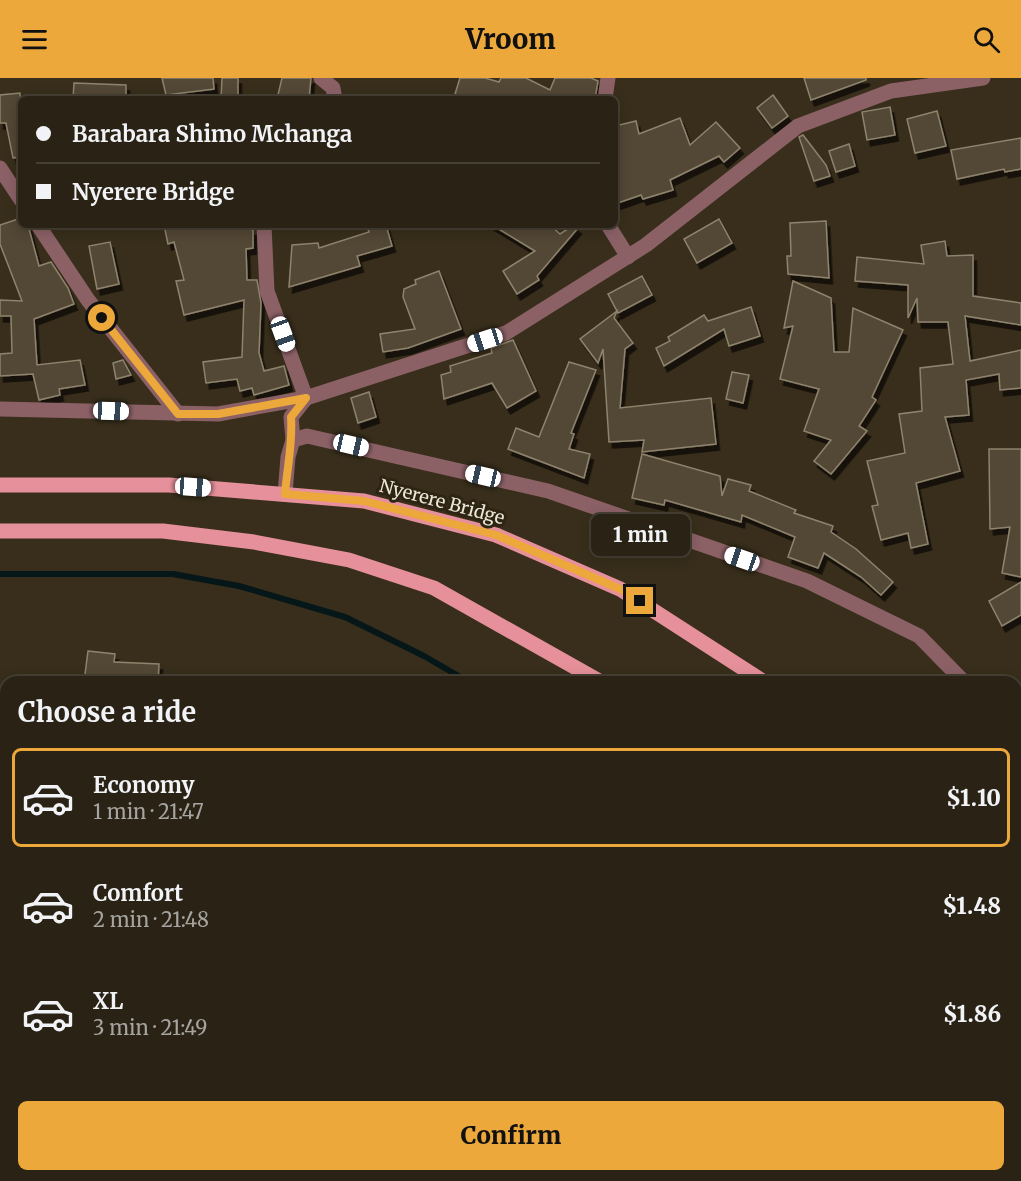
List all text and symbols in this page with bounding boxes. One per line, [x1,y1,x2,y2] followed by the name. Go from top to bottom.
[465,22,556,56] text: Vroom
[18,23,51,56] icon: menu
[970,23,1003,56] icon: search
[72,120,352,148] text: Barabara Shimo Mchanga
[72,178,234,206] text: Nyerere Bridge
[88,304,115,331] route start
[268,314,298,354] car
[465,326,505,354] car
[93,401,129,421] car
[331,432,371,458] car
[463,463,503,489] car
[377,474,507,529] street label: Nyerere Bridge
[174,477,212,497] car
[590,514,690,556] callout: 1 min
[613,522,668,547] text: 1 min
[722,545,762,573] car
[626,587,653,614] route end
[18,695,196,729] text: Choose a ride
[21,771,75,825] icon: car
[93,771,194,799] text: Economy
[946,784,1001,812] text: $1.10
[93,799,204,824] text: 1 min · 21:47
[21,879,75,933] icon: car
[93,879,183,907] text: Comfort
[942,892,1001,920] text: $1.48
[93,907,209,932] text: 2 min · 21:48
[21,987,75,1041] icon: car
[93,987,123,1015] text: XL
[943,1000,1001,1028] text: $1.86
[93,1015,207,1040] text: 3 min · 21:49
[18,1101,1004,1170] button: Confirm

